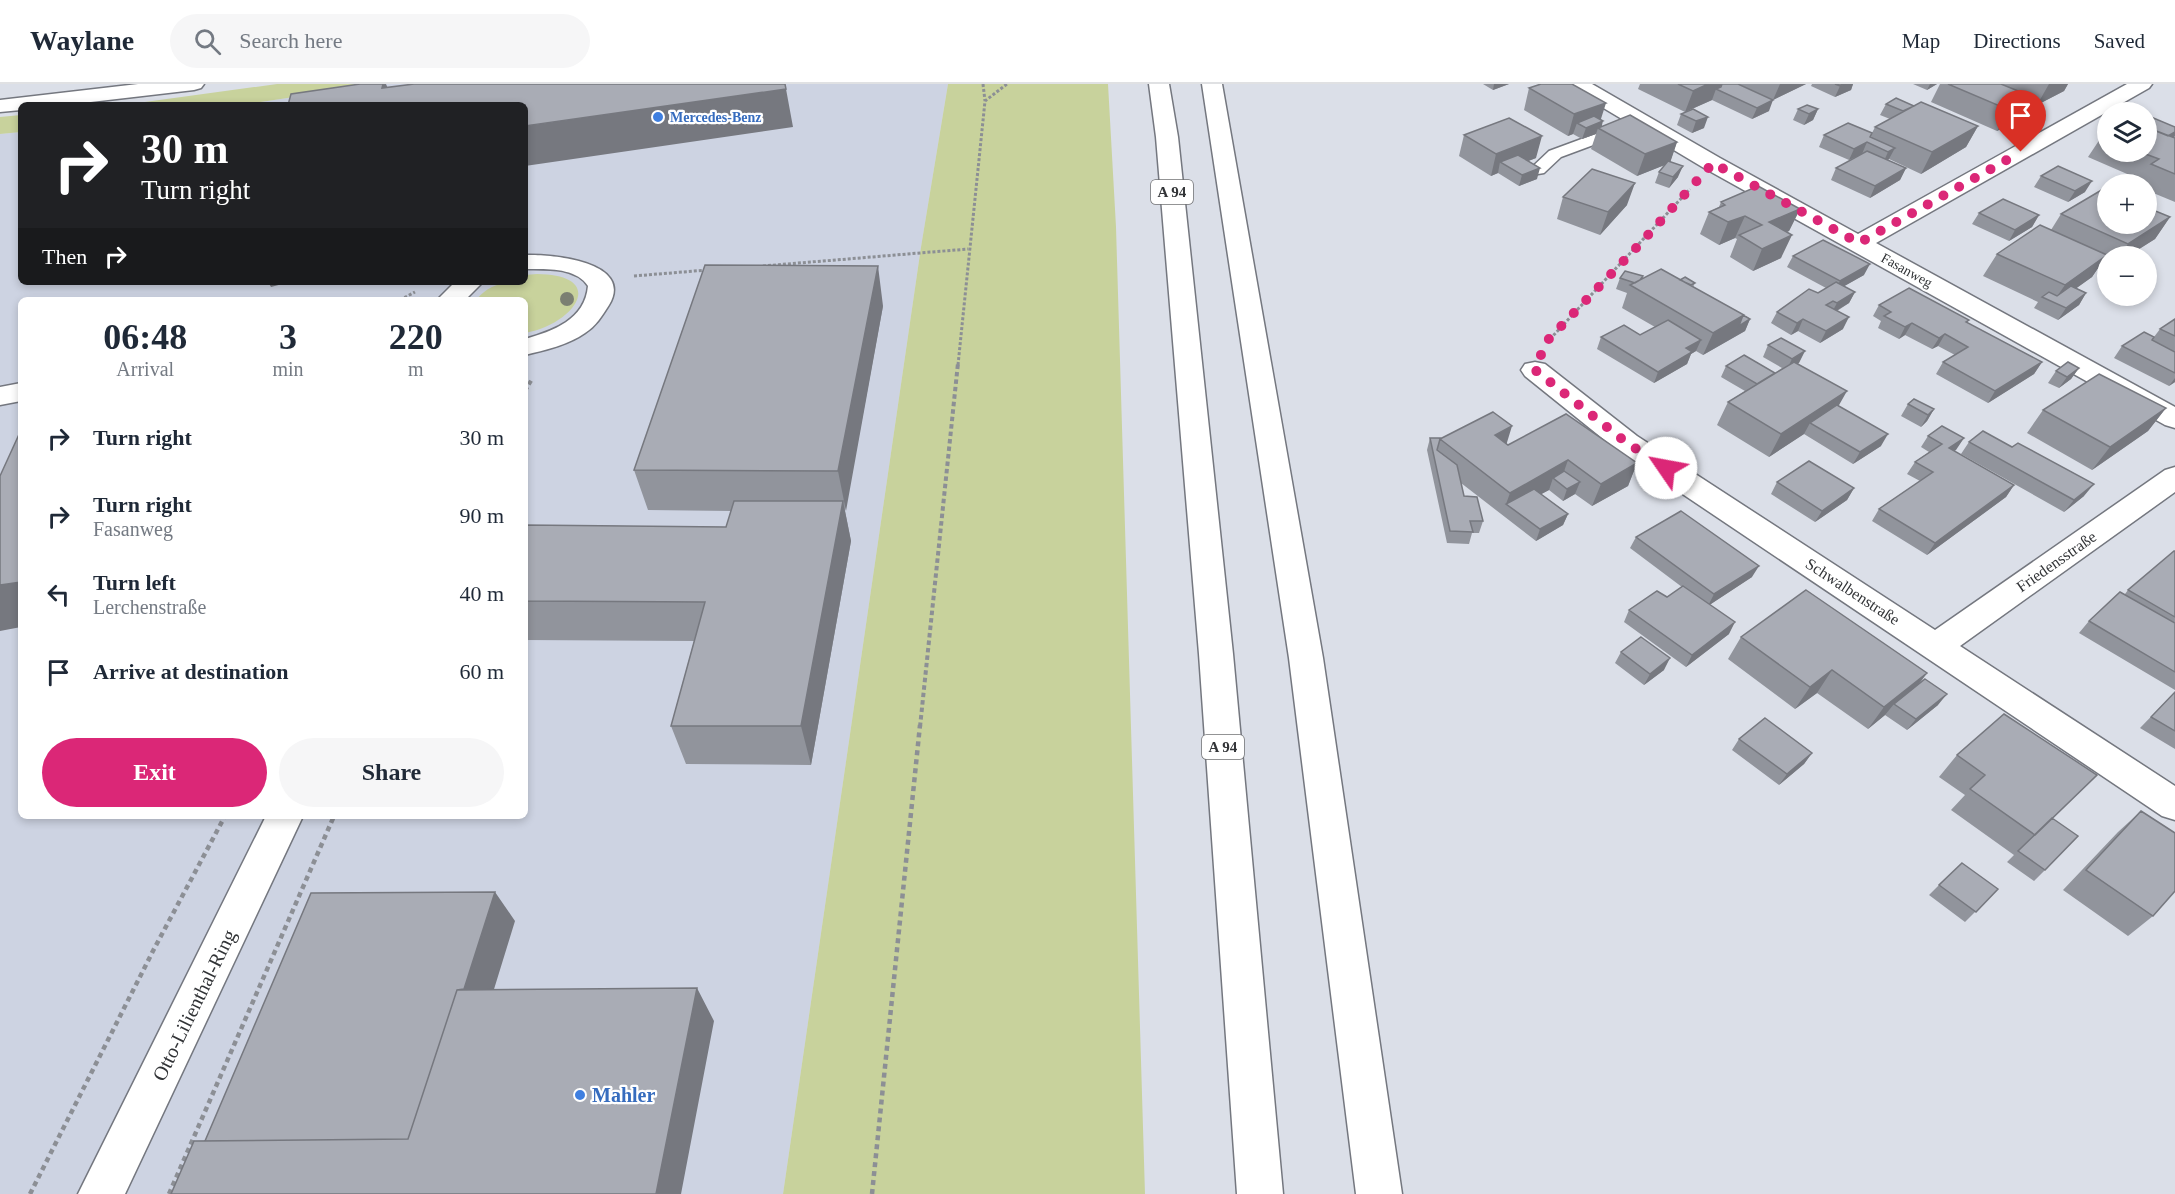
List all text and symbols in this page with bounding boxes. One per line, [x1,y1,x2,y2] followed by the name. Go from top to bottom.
[170,14,590,68] search box
[30,25,134,56] text: Waylane
[191,25,224,58] icon: search
[239,28,342,53] text: Search here
[1902,29,1940,53] text: Map
[1973,29,2061,53] text: Directions
[2094,29,2145,53] text: Saved
[1995,90,2046,152] pin
[2004,99,2037,132] icon: arrive
[2097,102,2157,306] map controls
[2097,102,2157,162] button: layers
[651,110,665,124] marker: Mercedes-Benz
[670,110,761,125] place label: Mercedes-Benz
[42,126,120,204] icon: right
[141,126,229,172] text: 30 m
[2097,174,2157,234] button: +
[141,175,250,205] text: Turn right
[1151,180,1193,204] road number: A 94
[99,240,132,273] icon: right
[42,244,87,269] text: Then
[2097,246,2157,306] button: −
[1879,250,1935,291] street label: Fasanweg
[103,317,187,357] text: 06:48
[279,317,297,357] text: 3
[389,317,443,357] text: 220
[116,358,174,380] text: Arrival
[272,358,304,380] text: min
[408,358,424,380] text: m
[42,422,75,455] icon: right
[93,425,192,450] text: Turn right
[459,425,504,450] text: 30 m
[1634,436,1698,500] position arrow
[93,492,192,517] text: Turn right
[42,500,75,533] icon: right
[459,503,504,528] text: 90 m
[93,518,173,540] text: Fasanweg
[2013,528,2099,595] street label: Friedensstraße
[1803,555,1903,628] street label: Schwalbenstraße
[93,570,176,595] text: Turn left
[42,578,75,611] icon: left
[459,581,504,606] text: 40 m
[93,596,206,618] text: Lerchenstraße
[42,656,75,689] icon: arrive
[93,659,289,684] text: Arrive at destination
[459,659,504,684] text: 60 m
[1202,735,1244,759] road number: A 94
[42,738,267,807] button: Exit
[279,738,504,807] button: Share
[148,926,241,1085] street label: Otto-Lilienthal-Ring
[592,1084,655,1106] place label: Mahler
[573,1088,587,1102] marker: Mahler

